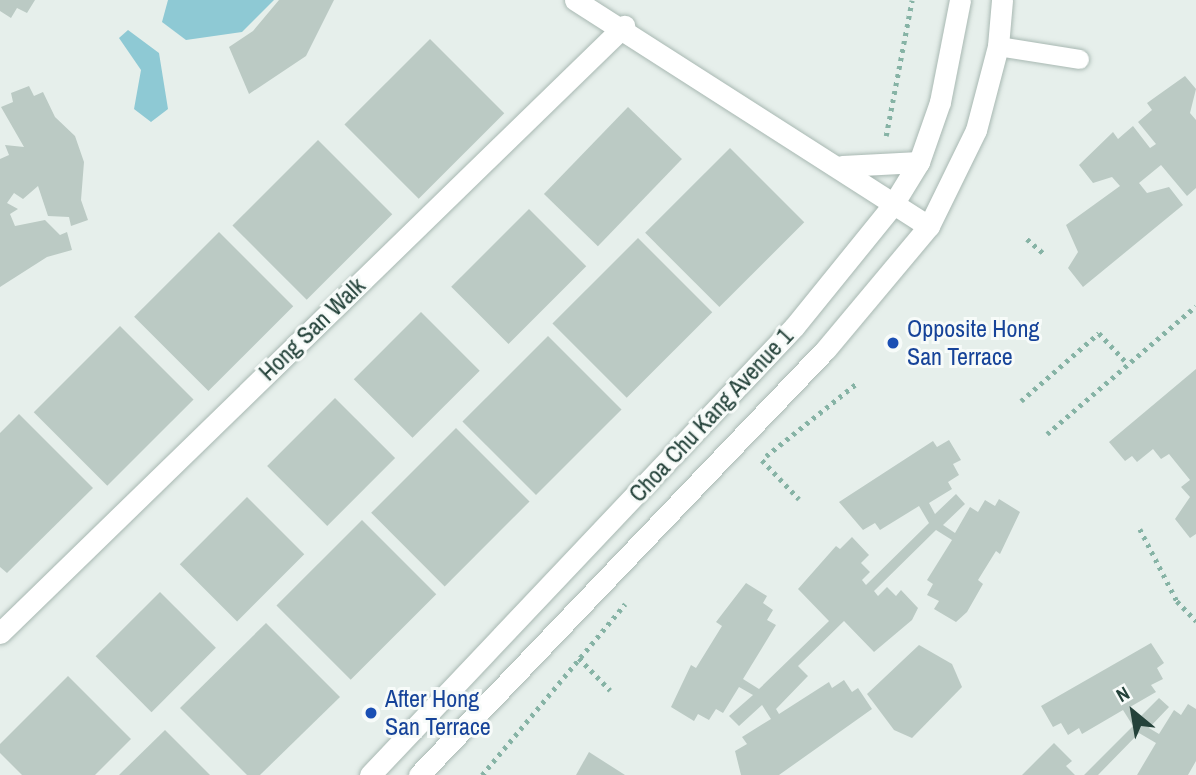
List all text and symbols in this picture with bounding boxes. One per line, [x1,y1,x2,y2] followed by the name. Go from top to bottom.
[253,271,371,387] street label: Hong San Walk
[907,315,1039,371] place label: Opposite Hong San Terrace
[623,322,799,508] street label: Choa Chu Kang Avenue 1
[885,335,901,351] marker: Opposite Hong San Terrace
[1098,677,1168,747] north arrow
[1111,680,1134,708] text: N
[385,685,491,741] place label: After Hong San Terrace
[363,705,379,721] marker: After Hong San Terrace

